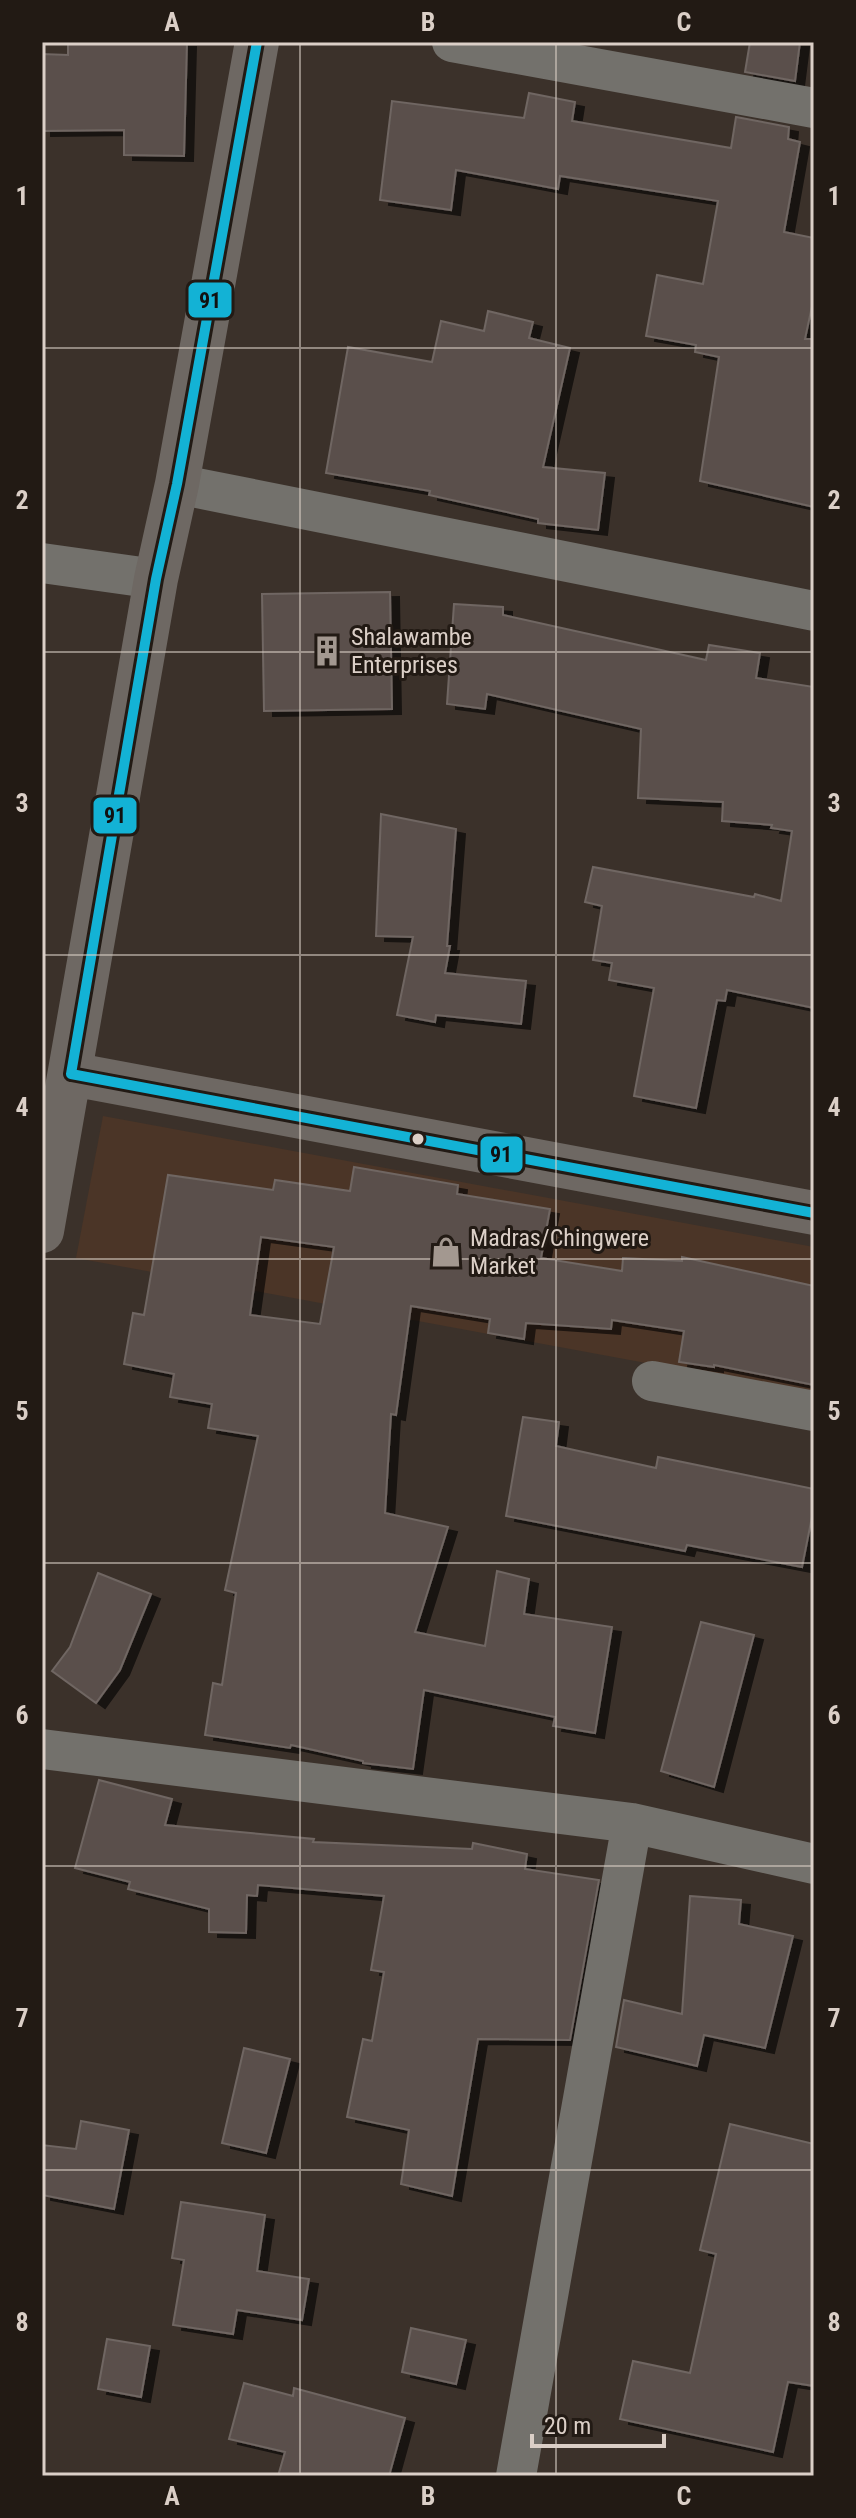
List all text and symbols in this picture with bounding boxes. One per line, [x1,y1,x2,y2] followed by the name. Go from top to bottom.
[164,7,180,37] text: A
[421,7,435,37] text: B
[677,7,692,37] text: C
[15,181,29,211] text: 1
[827,181,841,211] text: 1
[187,281,233,319] line badge: 91
[199,288,221,313] text: 91
[15,485,29,515] text: 2
[827,485,841,515] text: 2
[351,623,472,679] place label: Shalawambe Enterprises
[310,634,344,668] building icon: Shalawambe Enterprises
[15,788,29,818] text: 3
[827,788,841,818] text: 3
[92,796,138,835] line badge: 91
[104,803,126,828] text: 91
[15,1092,29,1122] text: 4
[827,1092,841,1122] text: 4
[410,1131,426,1147] unlabelled marker
[479,1135,524,1174] line badge: 91
[490,1142,512,1167] text: 91
[470,1224,649,1280] place label: Madras/Chingwere Market
[429,1235,463,1269] shop icon: Madras/Chingwere Market
[15,1396,29,1426] text: 5
[827,1396,841,1426] text: 5
[15,1700,29,1730] text: 6
[827,1700,841,1730] text: 6
[15,2003,29,2033] text: 7
[827,2003,841,2033] text: 7
[15,2307,29,2337] text: 8
[827,2307,841,2337] text: 8
[532,2398,664,2448] scale bar
[544,2412,591,2440] text: 20 m
[164,2481,180,2511] text: A
[421,2481,435,2511] text: B
[677,2481,692,2511] text: C

